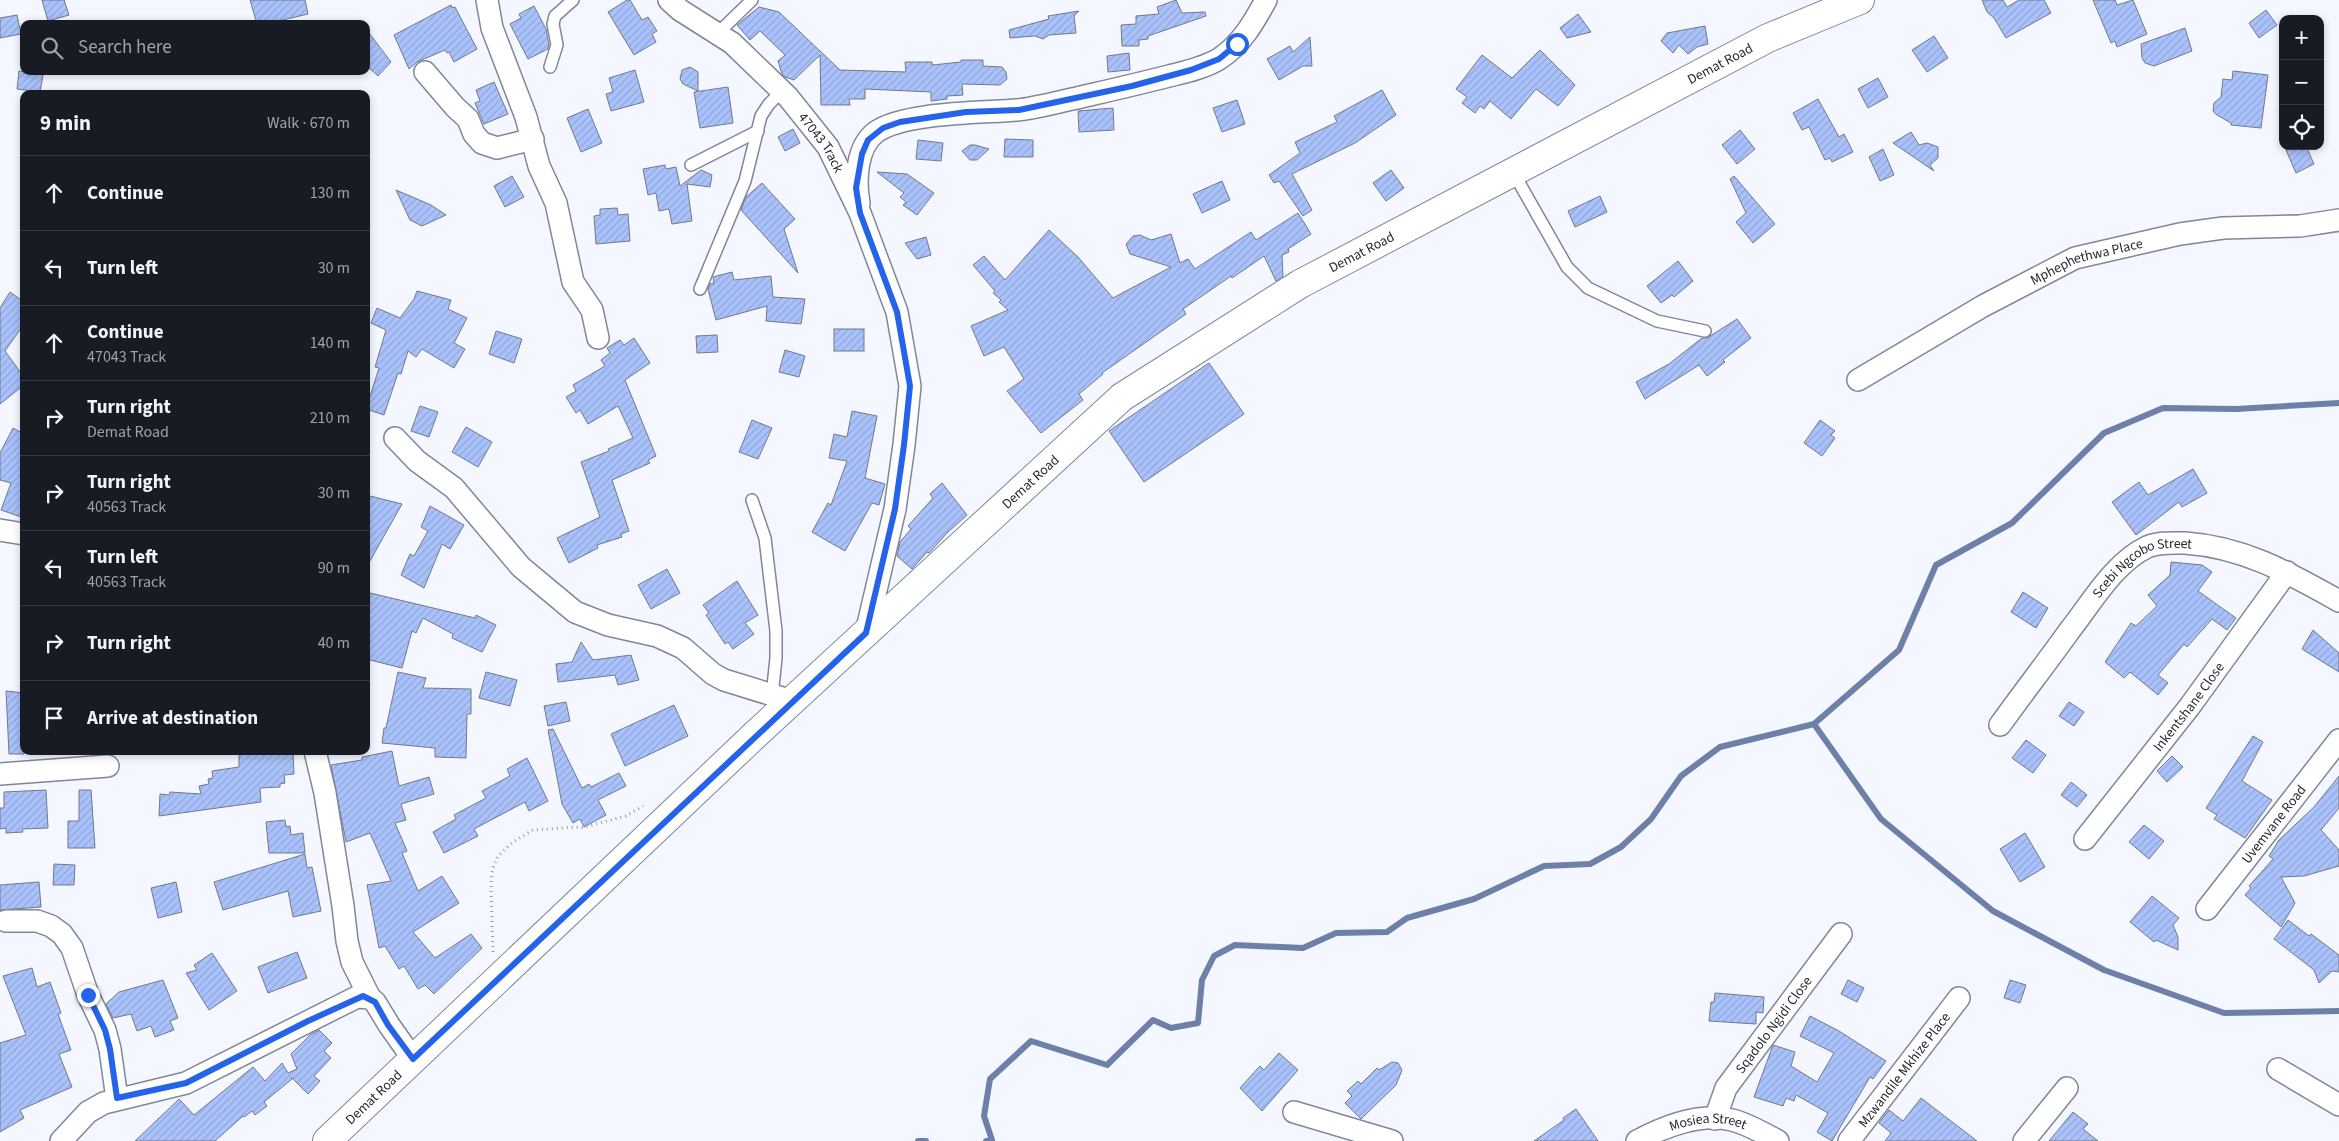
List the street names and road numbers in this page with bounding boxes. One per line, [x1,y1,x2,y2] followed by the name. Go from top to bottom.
[1684,39,1757,90] street label: Demat Road
[793,109,848,177] street label: 47043 Track
[1325,227,1398,278] street label: Demat Road
[2027,234,2145,291] street label: Mphephethwa Place
[998,451,1064,514] street label: Demat Road
[2088,534,2193,603] street label: Scebi Ngcobo Street
[2149,658,2230,756] street label: Inkentshane Close
[2237,781,2311,868] street label: Uvemvane Road
[1731,972,1817,1078] street label: Sqadolo Ngidi Close
[1854,1008,1956,1132] street label: Mzwandile Mkhize Place
[341,1066,407,1130] street label: Demat Road
[1667,1109,1750,1137] street label: Mosiea Street

